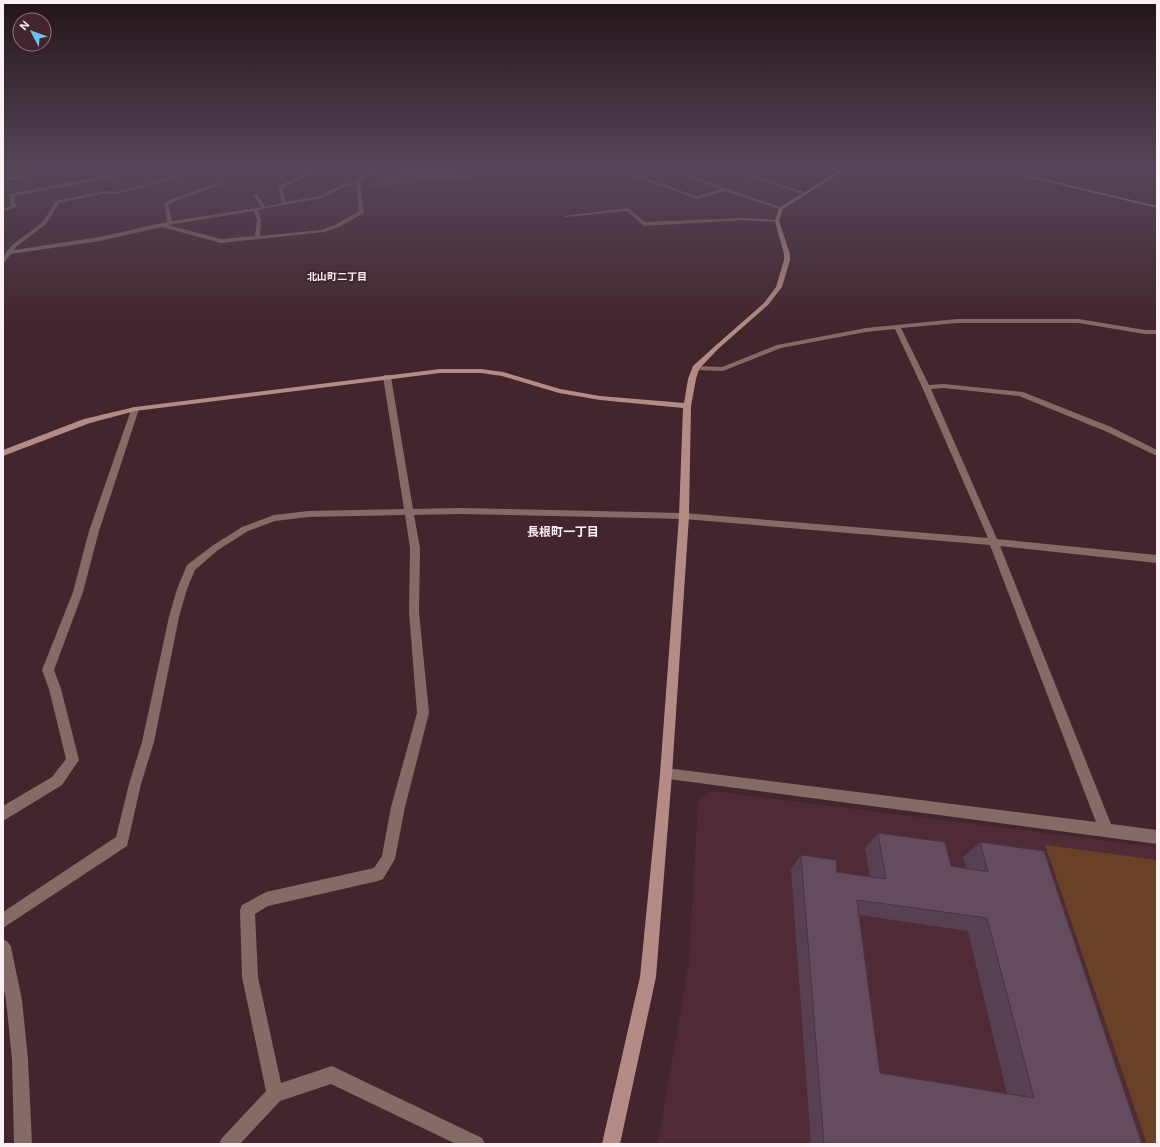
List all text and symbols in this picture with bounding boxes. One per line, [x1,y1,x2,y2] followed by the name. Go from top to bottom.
[12,12,52,52] north arrow
[17,18,32,33] text: N
[307,270,367,283] district label: 北山町二丁目
[527,524,599,540] district label: 長根町一丁目

